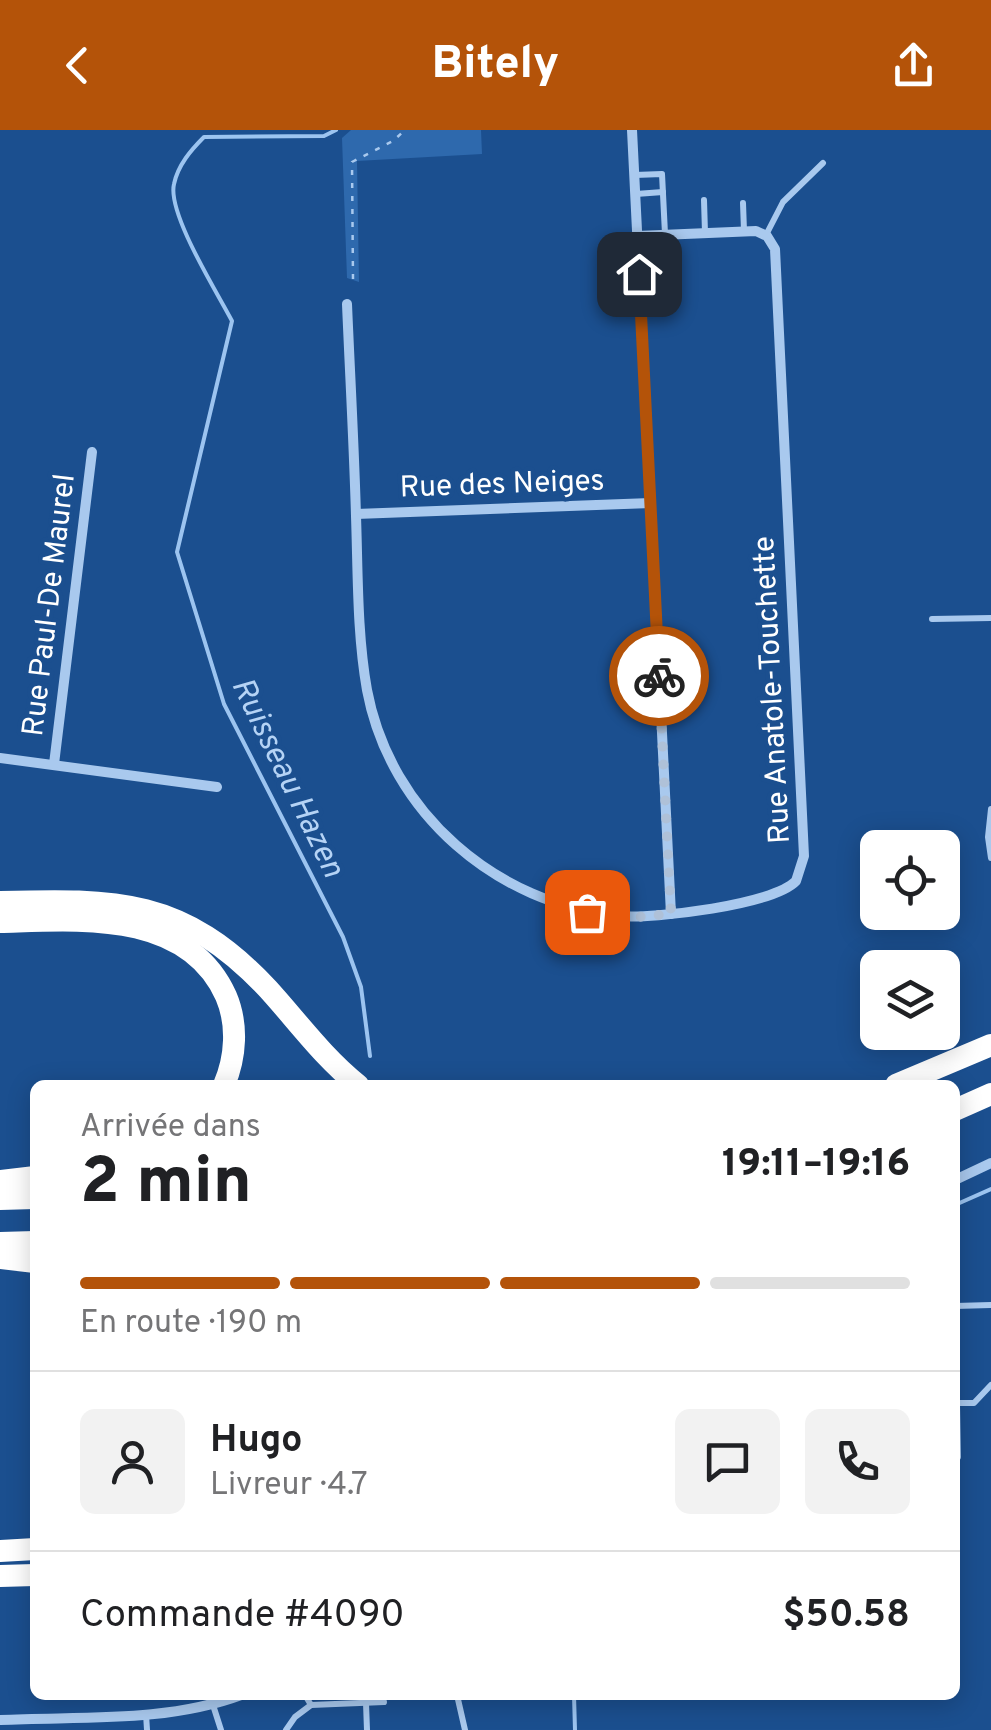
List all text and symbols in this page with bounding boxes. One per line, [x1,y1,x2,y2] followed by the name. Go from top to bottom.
[432,37,559,94] text: Bitely
[50,38,105,93] icon: back
[886,38,941,93] icon: share
[597,232,682,317] pin
[612,247,667,302] icon: home
[399,463,605,508] street label: Rue des Neiges
[16,472,85,739] street label: Rue Paul-De Maurel
[747,535,800,845] street label: Rue Anatole-Touchette
[609,626,709,726] courier
[632,649,687,704] icon: bike
[221,672,352,885] water label: Ruisseau Hazen
[860,830,960,1050] map controls
[860,830,960,930] button: locate
[545,870,630,955] pin
[560,885,615,940] icon: bag
[860,950,960,1050] button: layers
[80,1108,261,1148] text: Arrivée dans
[722,1141,910,1190] text: 19:11–19:16
[80,1144,252,1226] text: 2 min
[80,1304,302,1344] text: En route · 190 m
[80,1409,185,1514] button: person
[675,1409,780,1514] button: chat
[805,1409,910,1514] button: phone
[210,1417,303,1466] text: Hugo
[210,1466,368,1506] text: Livreur · 4.7
[80,1592,405,1641] text: Commande #4090
[783,1592,910,1641] text: $50.58

